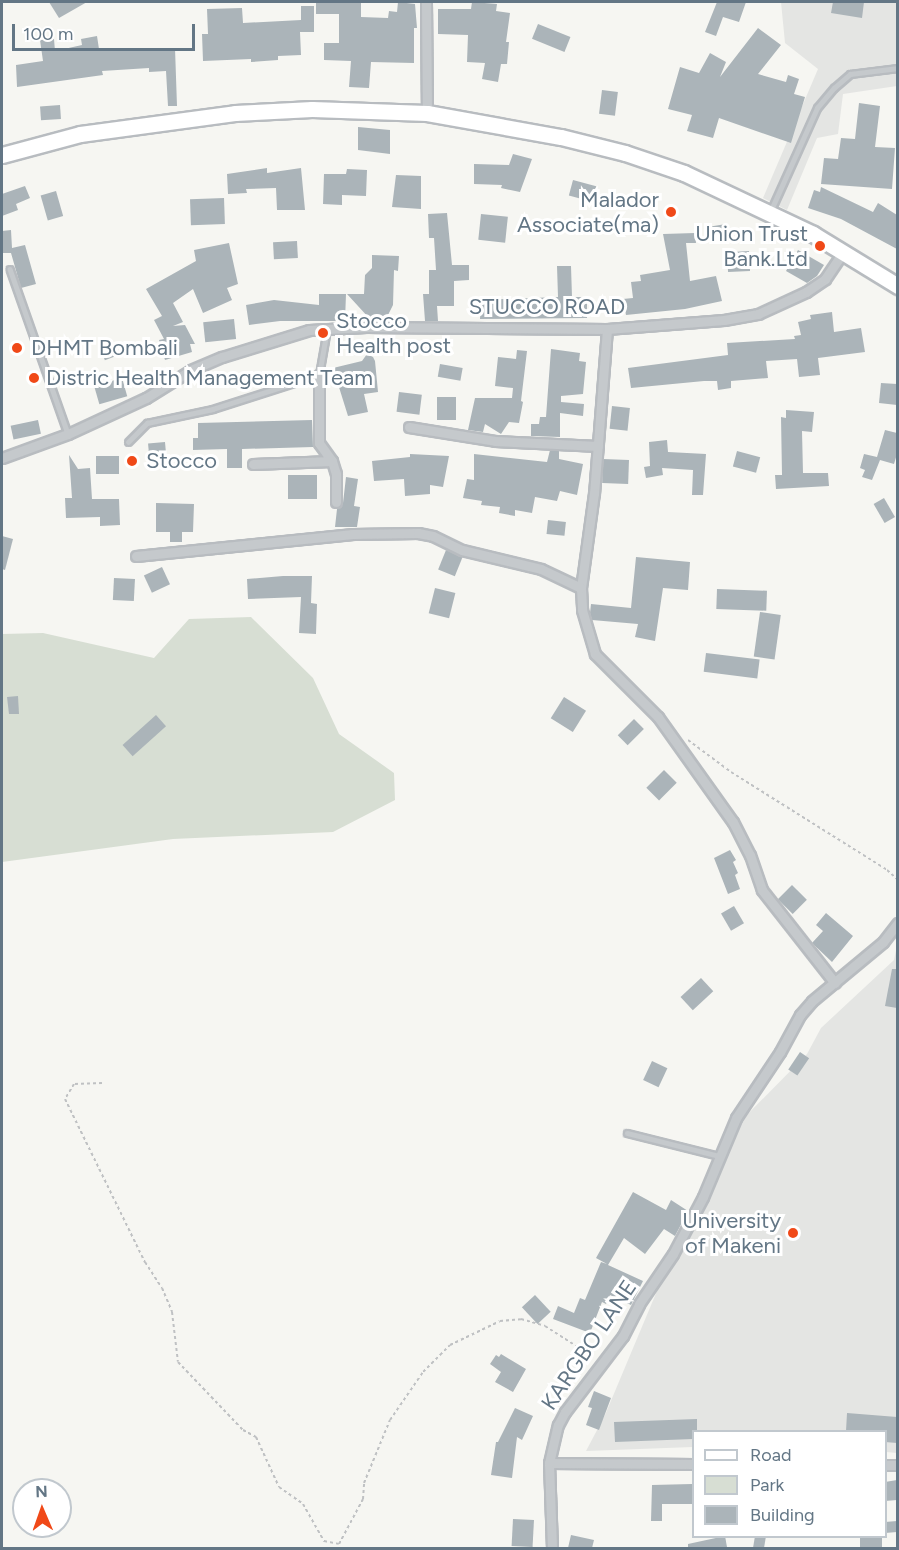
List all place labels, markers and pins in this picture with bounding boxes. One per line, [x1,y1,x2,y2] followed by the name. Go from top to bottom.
[517,186,659,237] place label: Malador Associate(ma)
[664,205,678,219] marker: Malador Associate(ma)
[695,220,808,272] place label: Union Trust Bank.Ltd
[813,239,827,253] marker: Union Trust Bank.Ltd
[336,307,451,358] place label: Stocco Health post
[314,324,332,342] marker: Stocco Health post
[31,335,178,361] place label: DHMT Bombali
[8,339,26,357] marker: DHMT Bombali
[46,365,373,391] place label: Distric Health Management Team
[27,371,41,385] marker: Distric Health Management Team
[146,448,217,474] place label: Stocco
[123,452,141,470] marker: Stocco
[682,1207,781,1258] place label: University of Makeni
[786,1226,800,1240] marker: University of Makeni

